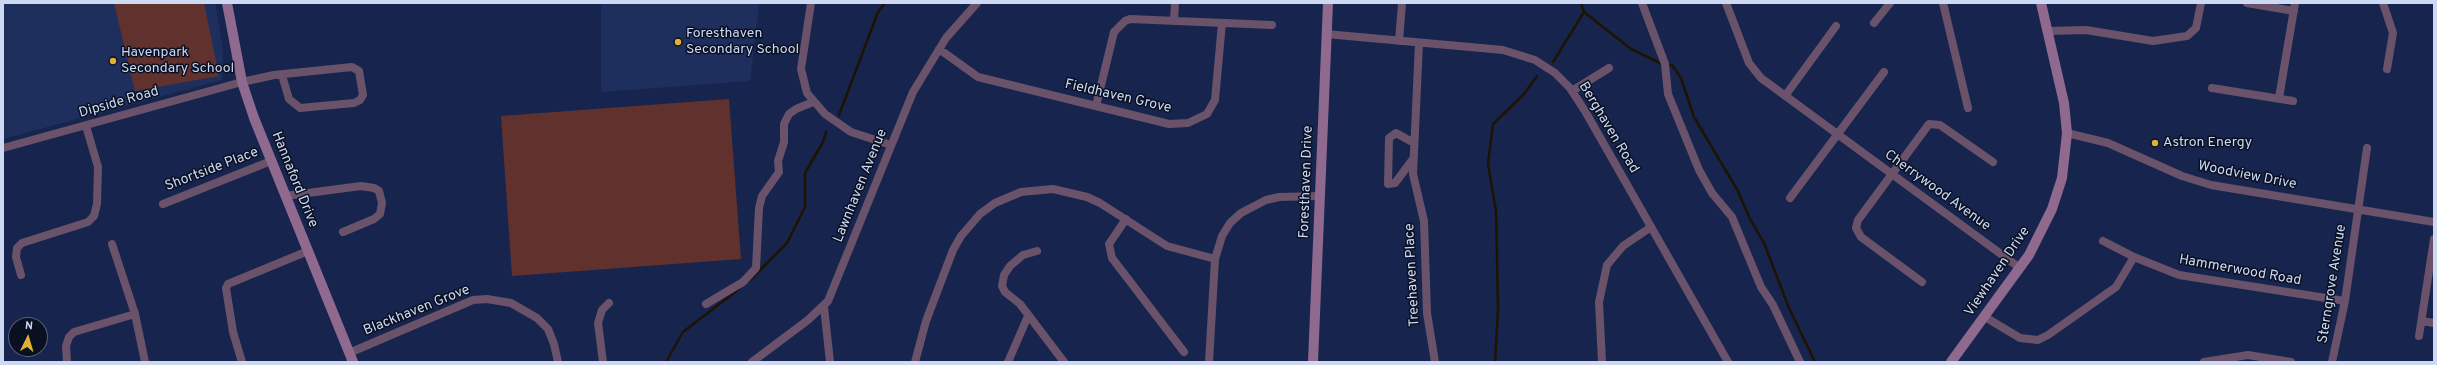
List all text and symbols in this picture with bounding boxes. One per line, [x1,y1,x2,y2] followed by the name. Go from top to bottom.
[686,26,799,58] place label: Foresthaven Secondary School
[673,37,683,47] marker: Foresthaven Secondary School
[121,45,234,78] place label: Havenpark Secondary School
[108,56,118,66] marker: Havenpark Secondary School
[1063,77,1173,117] street label: Fieldhaven Grove
[1574,79,1642,177] street label: Berghaven Road
[77,84,161,122] street label: Dipside Road
[1297,125,1317,239] street label: Foresthaven Drive
[831,127,891,245] street label: Lawnhaven Avenue
[267,130,321,230] street label: Hannaford Drive
[2163,135,2252,151] place label: Astron Energy
[2150,138,2160,148] marker: Astron Energy
[163,144,261,196] street label: Shortside Place
[1881,147,1993,235] street label: Cherrywood Avenue
[2196,158,2298,194] street label: Woodview Drive
[1402,223,1424,327] street label: Treehaven Place
[2315,223,2351,345] street label: Sterngrove Avenue
[1962,224,2034,320] street label: Viewhaven Drive
[2178,252,2302,290] street label: Hammerwood Road
[361,282,473,340] street label: Blackhaven Grove
[8,317,48,357] north arrow
[24,319,34,333] text: N

